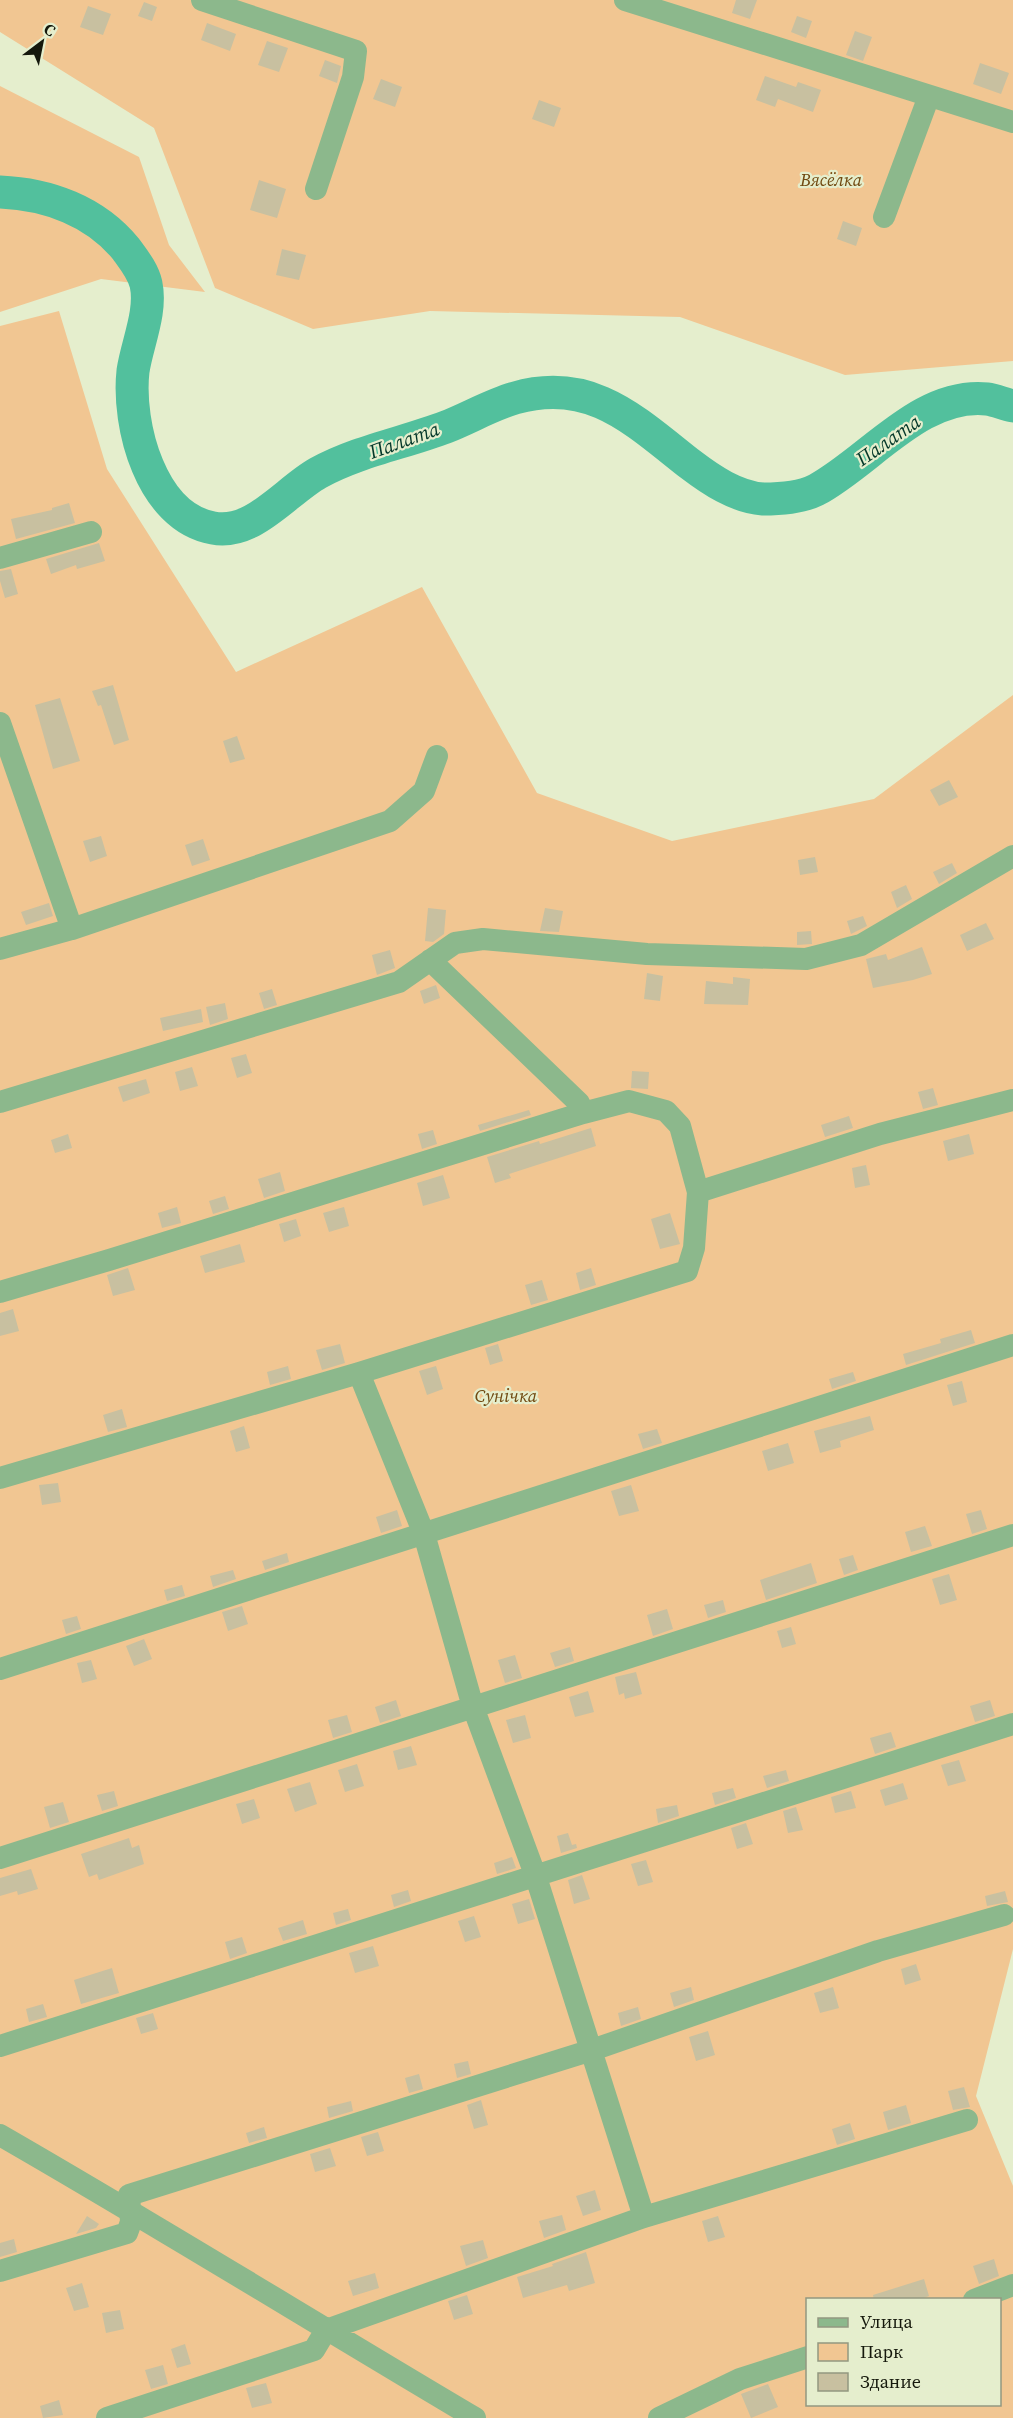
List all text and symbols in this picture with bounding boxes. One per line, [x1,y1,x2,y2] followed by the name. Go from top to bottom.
[12,12,72,72] north arrow
[40,17,60,41] text: С
[799,167,863,192] park label: Вясёлка
[849,407,926,473] water label: Палата
[364,414,444,466] water label: Палата
[475,1383,538,1408] park label: Сунічка
[806,2298,1001,2406] legend
[860,2309,913,2334] text: Улица
[860,2339,903,2364] text: Парк
[860,2369,921,2394] text: Здание

